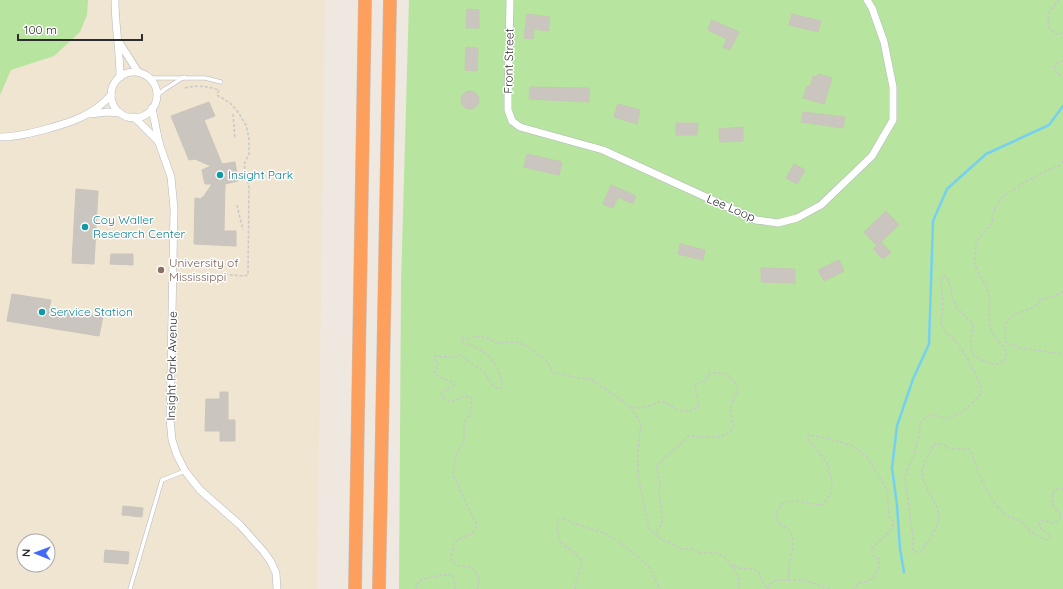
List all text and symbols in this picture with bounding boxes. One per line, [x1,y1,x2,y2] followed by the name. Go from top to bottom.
[18,16,142,42] scale bar
[24,22,57,37] text: 100 m
[500,28,517,94] street label: Front Street
[228,167,293,182] place label: Insight Park
[215,170,225,180] marker: Insight Park
[705,191,758,224] street label: Lee Loop
[93,212,185,241] place label: Coy Waller Research Center
[80,222,90,232] marker: Coy Waller Research Center
[169,255,239,284] place label: University of Mississippi
[156,265,166,275] marker: University of Mississippi
[50,304,133,319] place label: Service Station
[37,307,47,317] marker: Service Station
[163,311,180,421] street label: Insight Park Avenue
[16,533,56,573] north arrow
[19,549,33,557] text: N

